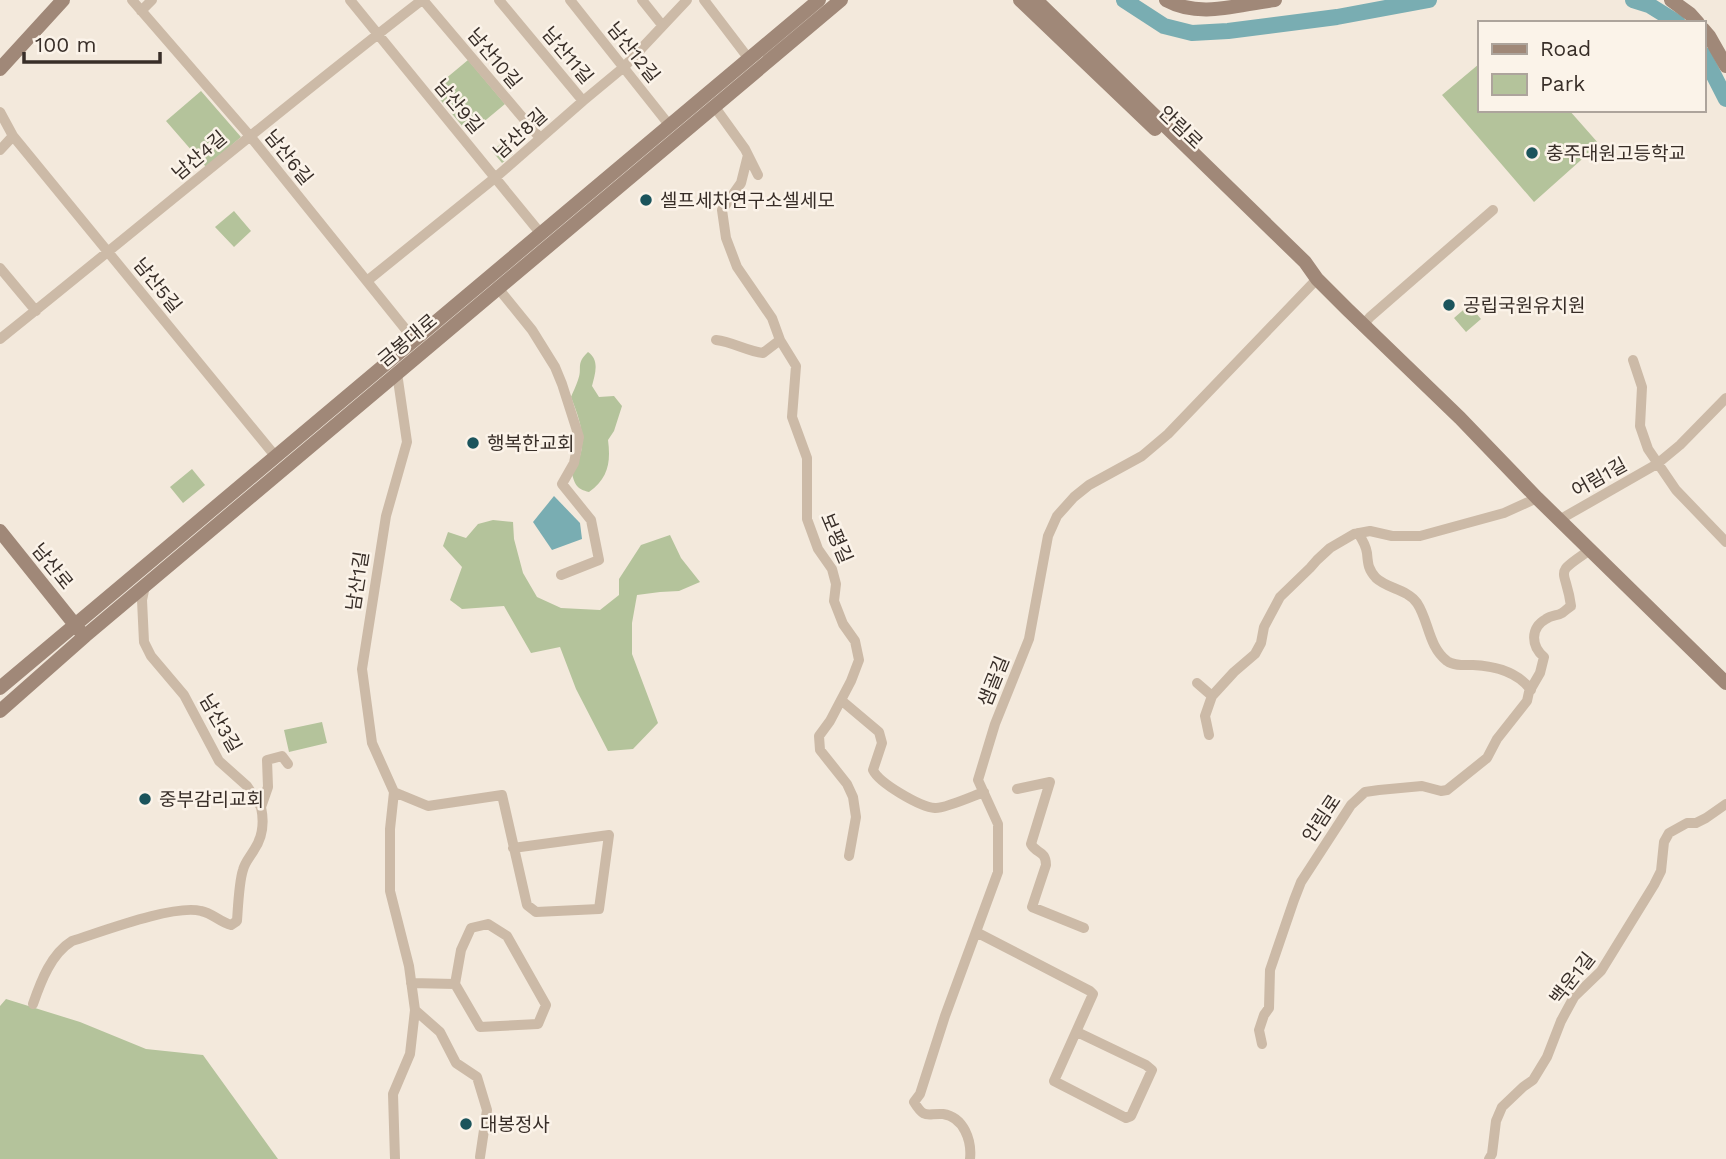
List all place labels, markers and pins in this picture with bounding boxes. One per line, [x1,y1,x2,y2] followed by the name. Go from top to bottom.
[1546,142,1686,165] place label: 충주대원고등학교
[1524,145,1540,161] marker: 충주대원고등학교
[660,189,835,212] place label: 셀프세차연구소셀세모
[638,192,654,208] marker: 셀프세차연구소셀세모
[1463,294,1585,317] place label: 공립국원유치원
[1441,297,1457,313] marker: 공립국원유치원
[487,432,574,455] place label: 행복한교회
[465,435,481,451] marker: 행복한교회
[159,788,264,811] place label: 중부감리교회
[137,791,153,807] marker: 중부감리교회
[480,1113,550,1136] place label: 대봉정사
[458,1116,474,1132] marker: 대봉정사

